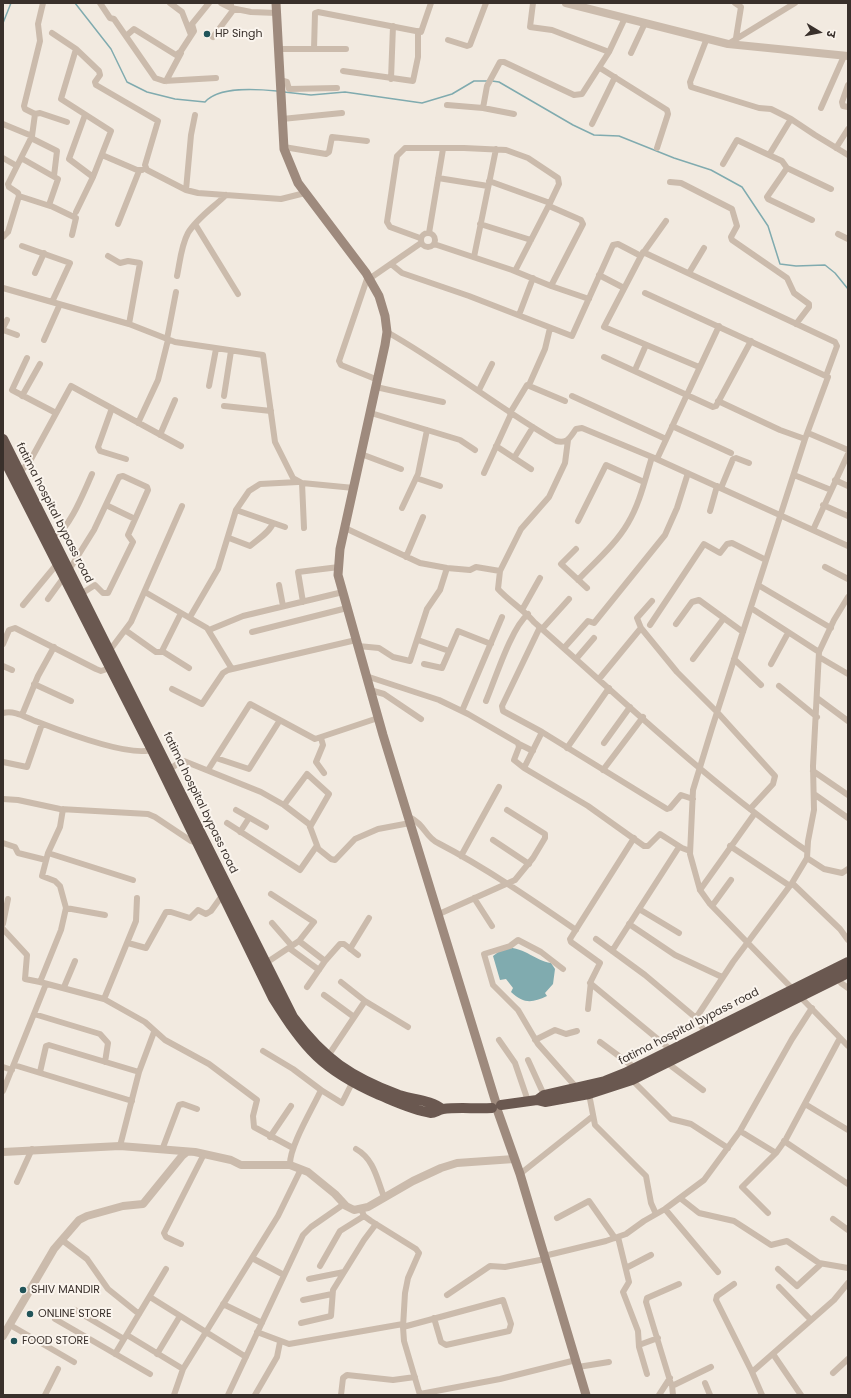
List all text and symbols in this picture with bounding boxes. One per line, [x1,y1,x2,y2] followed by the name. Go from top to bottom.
[799,12,839,52] north arrow
[215,27,263,41] place label: HP Singh
[202,29,212,39] marker: HP Singh
[822,30,839,39] text: उ
[13,441,95,585] street label: fatima hospital bypass road
[160,730,240,876] street label: fatima hospital bypass road
[617,986,761,1068] street label: fatima hospital bypass road
[31,1283,100,1297] place label: SHIV MANDIR
[18,1285,28,1295] marker: SHIV MANDIR
[38,1307,112,1321] place label: ONLINE STORE
[25,1309,35,1319] marker: ONLINE STORE
[22,1334,89,1348] place label: FOOD STORE
[9,1336,19,1346] marker: FOOD STORE

